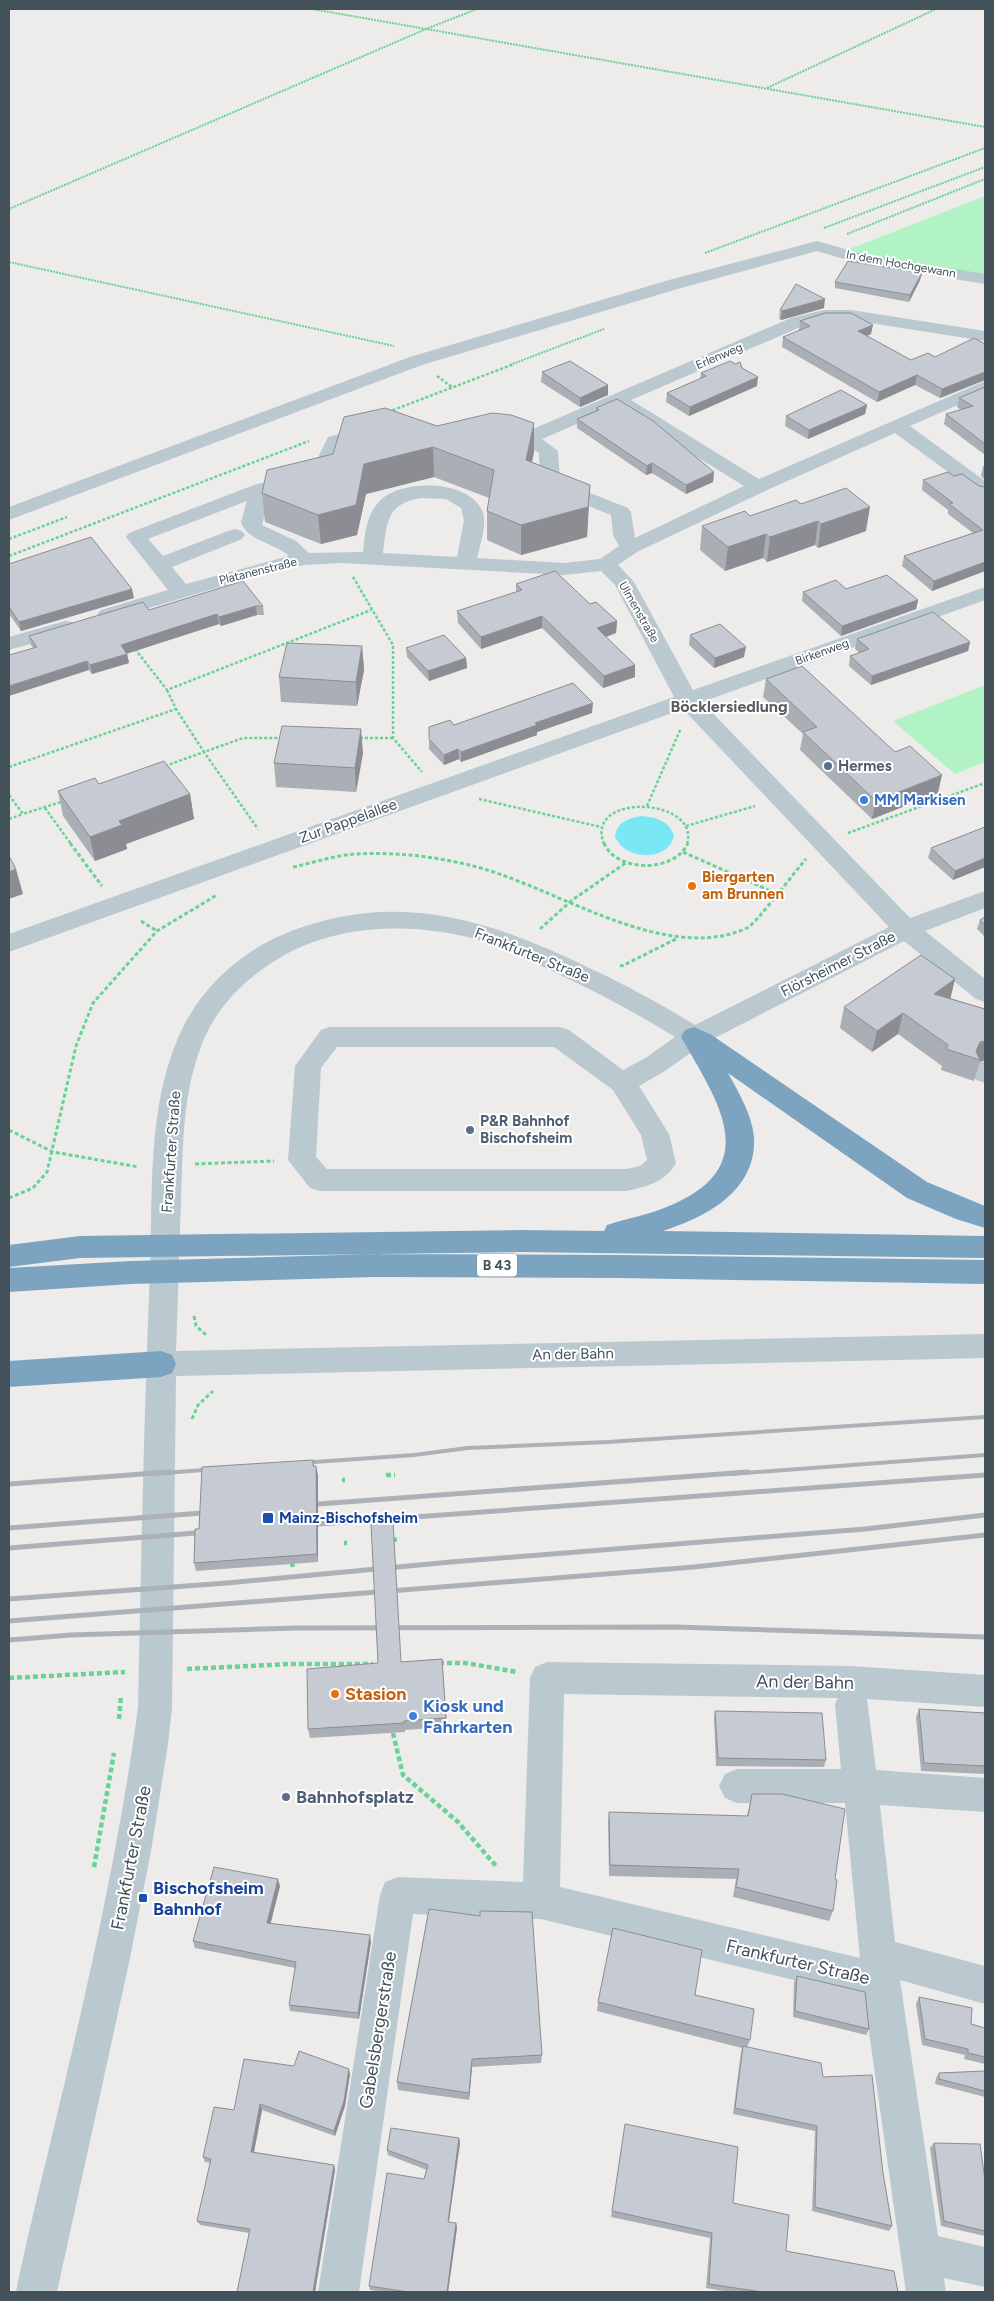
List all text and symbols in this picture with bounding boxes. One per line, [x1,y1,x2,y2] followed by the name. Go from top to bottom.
[845,247,957,281] street label: In dem Hochgewann
[693,340,745,372] street label: Erlenweg
[218,554,299,587] street label: Platanenstraße
[616,579,662,645] street label: Ulmenstraße
[793,636,851,668] street label: Birkenweg
[670,697,788,716] district label: Böcklersiedlung
[838,757,892,775] place label: Hermes
[822,760,834,772] marker: Hermes
[874,791,966,809] place label: MM Markisen
[858,794,870,806] marker: MM Markisen
[297,795,399,847] street label: Zur Pappelallee
[702,868,784,903] place label: Biergarten am Brunnen
[686,880,698,892] marker: Biergarten am Brunnen
[472,924,592,986] street label: Frankfurter Straße
[778,927,898,1001] street label: Flörsheimer Straße
[158,1090,184,1214] street label: Frankfurter Straße
[480,1112,572,1147] place label: P&R Bahnhof Bischofsheim
[464,1124,476,1136] marker: P&R Bahnhof Bischofsheim
[477,1254,517,1276] road number: B 43
[532,1344,614,1364] street label: An der Bahn
[279,1509,418,1527] place label: Mainz-Bischofsheim
[261,1511,275,1525] marker: Mainz-Bischofsheim
[756,1670,854,1694] street label: An der Bahn
[345,1683,406,1705] place label: Stasion
[329,1688,341,1700] marker: Stasion
[423,1695,512,1738] place label: Kiosk und Fahrkarten
[407,1710,419,1722] marker: Kiosk und Fahrkarten
[106,1784,156,1932] street label: Frankfurter Straße
[296,1786,414,1808] place label: Bahnhofsplatz
[280,1791,292,1803] marker: Bahnhofsplatz
[153,1877,264,1920] place label: Bischofsheim Bahnhof
[137,1892,149,1904] marker: Bischofsheim Bahnhof
[724,1935,872,1989] street label: Frankfurter Straße
[355,1950,401,2110] street label: Gabelsbergerstraße

